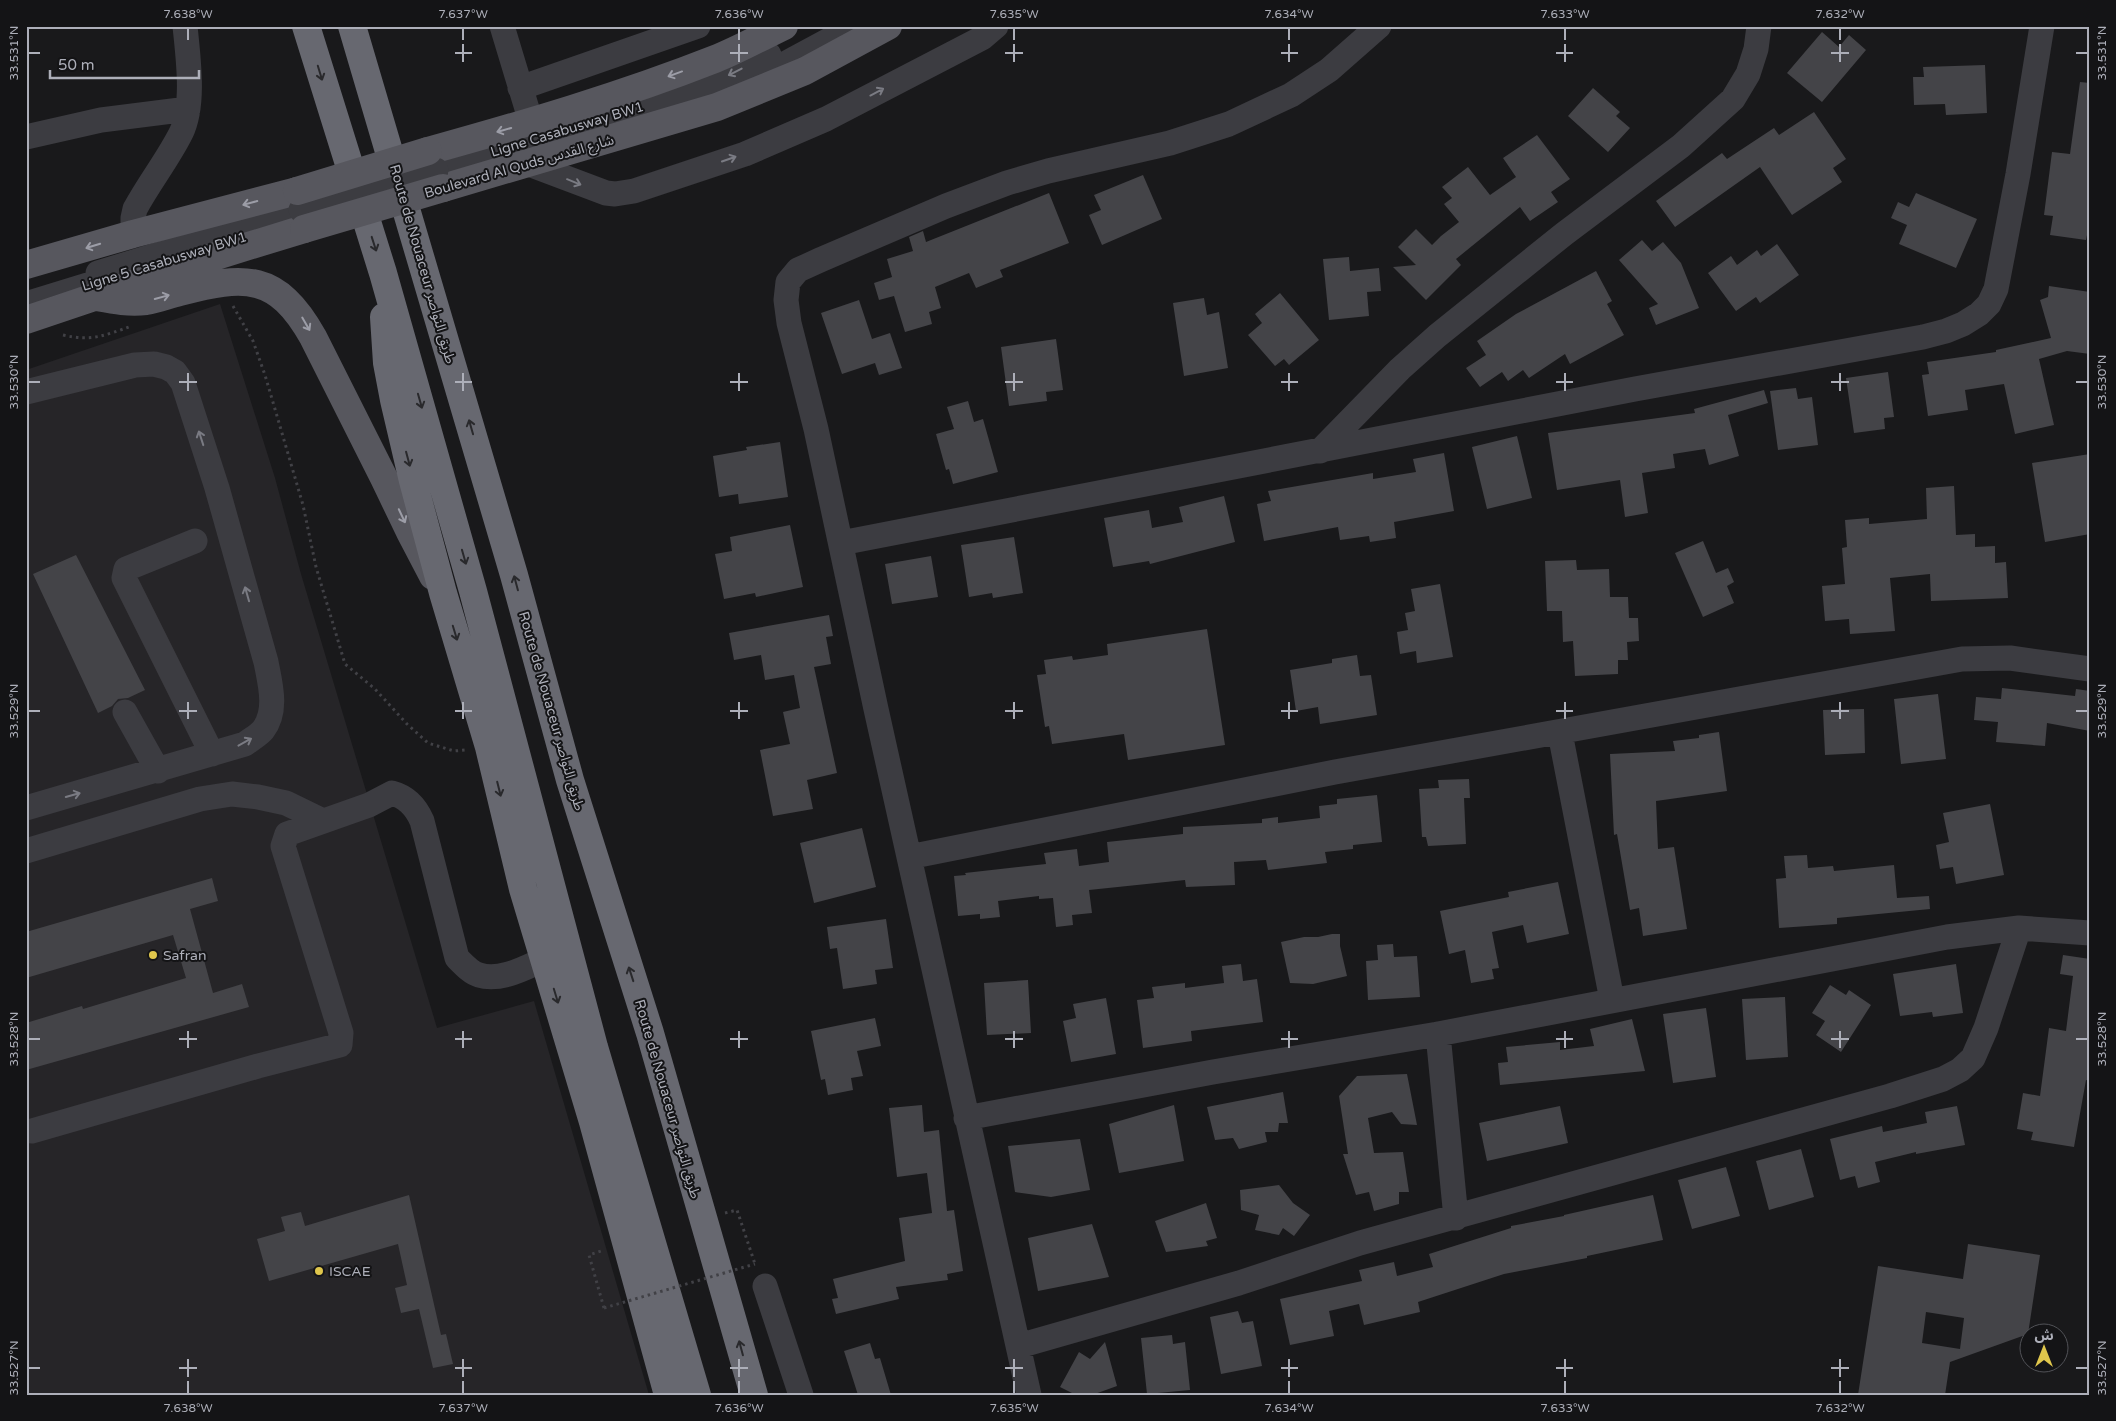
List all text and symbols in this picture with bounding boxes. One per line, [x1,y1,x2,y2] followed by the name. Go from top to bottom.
[163,7,213,21] text: 7.638°W
[438,7,488,21] text: 7.637°W
[714,7,764,21] text: 7.636°W
[989,7,1039,21] text: 7.635°W
[1264,7,1314,21] text: 7.634°W
[1540,7,1590,21] text: 7.633°W
[1815,7,1865,21] text: 7.632°W
[7,26,21,80] text: 33.531°N
[2095,26,2109,80] text: 33.531°N
[50,48,199,80] scale bar
[58,56,95,74] text: 50 m
[316,64,326,80] one-way arrow
[728,68,743,77] one-way arrow
[667,69,683,79] one-way arrow
[869,87,884,96] one-way arrow
[489,98,646,161] street label: Ligne Casabusway BW1
[496,125,512,135] one-way arrow
[422,131,617,204] street label: Boulevard Al Quds شارع القدس
[721,154,736,163] one-way arrow
[385,162,459,366] street label: Route de Nouaceur طريق النواصر
[566,178,581,187] one-way arrow
[242,199,258,208] one-way arrow
[80,228,249,295] street label: Ligne 5 Casabusway BW1
[370,236,380,252] one-way arrow
[86,241,102,251] one-way arrow
[153,291,169,301] one-way arrow
[301,316,311,331] one-way arrow
[7,355,21,409] text: 33.530°N
[2095,355,2109,409] text: 33.530°N
[415,392,425,408] one-way arrow
[465,419,475,435] one-way arrow
[195,431,205,447] one-way arrow
[403,451,413,467] one-way arrow
[398,508,408,523] one-way arrow
[459,548,469,564] one-way arrow
[511,575,521,591] one-way arrow
[241,587,251,603] one-way arrow
[514,609,588,813] street label: Route de Nouaceur طريق النواصر
[451,624,461,640] one-way arrow
[7,684,21,738] text: 33.529°N
[2095,684,2109,738] text: 33.529°N
[237,737,252,746] one-way arrow
[495,780,505,796] one-way arrow
[65,789,81,799] one-way arrow
[163,947,206,964] place label: Safran
[147,949,159,961] marker: Safran
[626,966,635,982] one-way arrow
[551,988,561,1004] one-way arrow
[630,997,704,1201] street label: Route de Nouaceur طريق النواصر
[7,1012,21,1066] text: 33.528°N
[2095,1012,2109,1066] text: 33.528°N
[329,1263,371,1280] place label: ISCAE
[313,1265,325,1277] marker: ISCAE
[2018,1324,2068,1374] north arrow
[2034,1327,2054,1344] text: ش
[7,1340,21,1396] text: 33.527°N
[736,1340,745,1356] one-way arrow
[2095,1340,2109,1396] text: 33.527°N
[163,1401,213,1415] text: 7.638°W
[438,1401,488,1415] text: 7.637°W
[714,1401,764,1415] text: 7.636°W
[989,1401,1039,1415] text: 7.635°W
[1264,1401,1314,1415] text: 7.634°W
[1540,1401,1590,1415] text: 7.633°W
[1815,1401,1865,1415] text: 7.632°W

